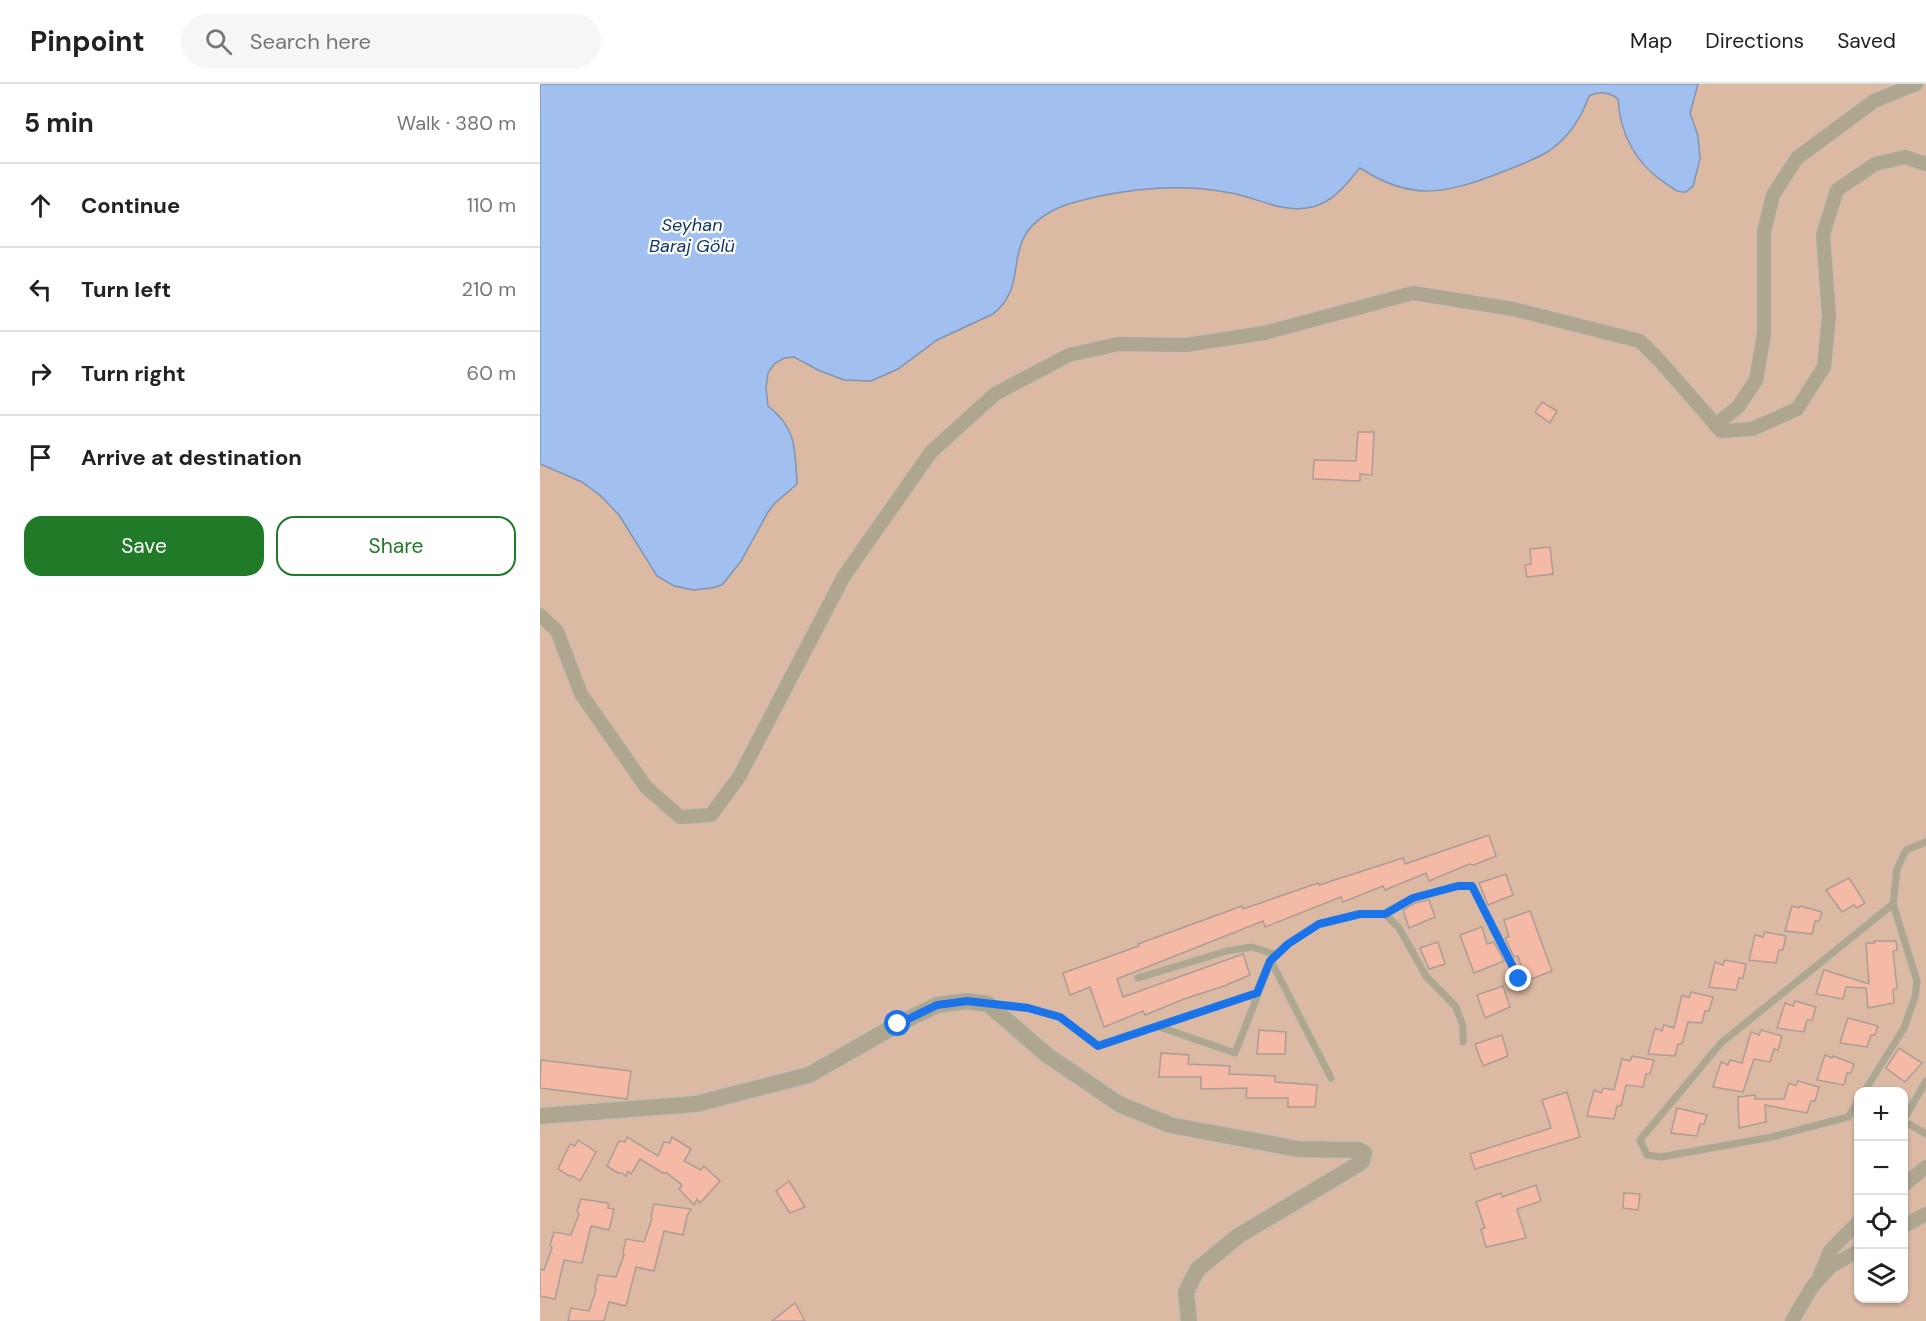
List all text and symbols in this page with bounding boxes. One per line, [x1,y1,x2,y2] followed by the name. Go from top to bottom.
[181,14,601,68] search box
[30,23,145,60] text: Pinpoint
[202,25,235,58] icon: search
[250,27,371,56] text: Search here
[1630,27,1672,55] text: Map
[1705,27,1804,55] text: Directions
[1837,27,1896,55] text: Saved
[24,106,94,140] text: 5 min
[397,110,516,136] text: Walk · 380 m
[24,189,57,222] icon: ahead
[81,191,180,220] text: Continue
[467,192,516,218] text: 110 m
[649,213,735,258] water label: Seyhan Baraj Gölü
[24,273,57,306] icon: left
[81,275,171,304] text: Turn left
[461,276,516,302] text: 210 m
[24,357,57,390] icon: right
[81,359,186,388] text: Turn right
[467,360,516,386] text: 60 m
[24,441,57,474] icon: arrive
[81,443,302,472] text: Arrive at destination
[24,516,264,576] button: Save
[276,516,516,576] button: Share
[1505,965,1531,991] route end
[884,1010,910,1036] route start
[1854,1087,1908,1303] map controls
[1854,1087,1908,1141] button: +
[1854,1141,1908,1195] button: −
[1854,1195,1908,1249] button: locate
[1854,1249,1908,1303] button: layers

